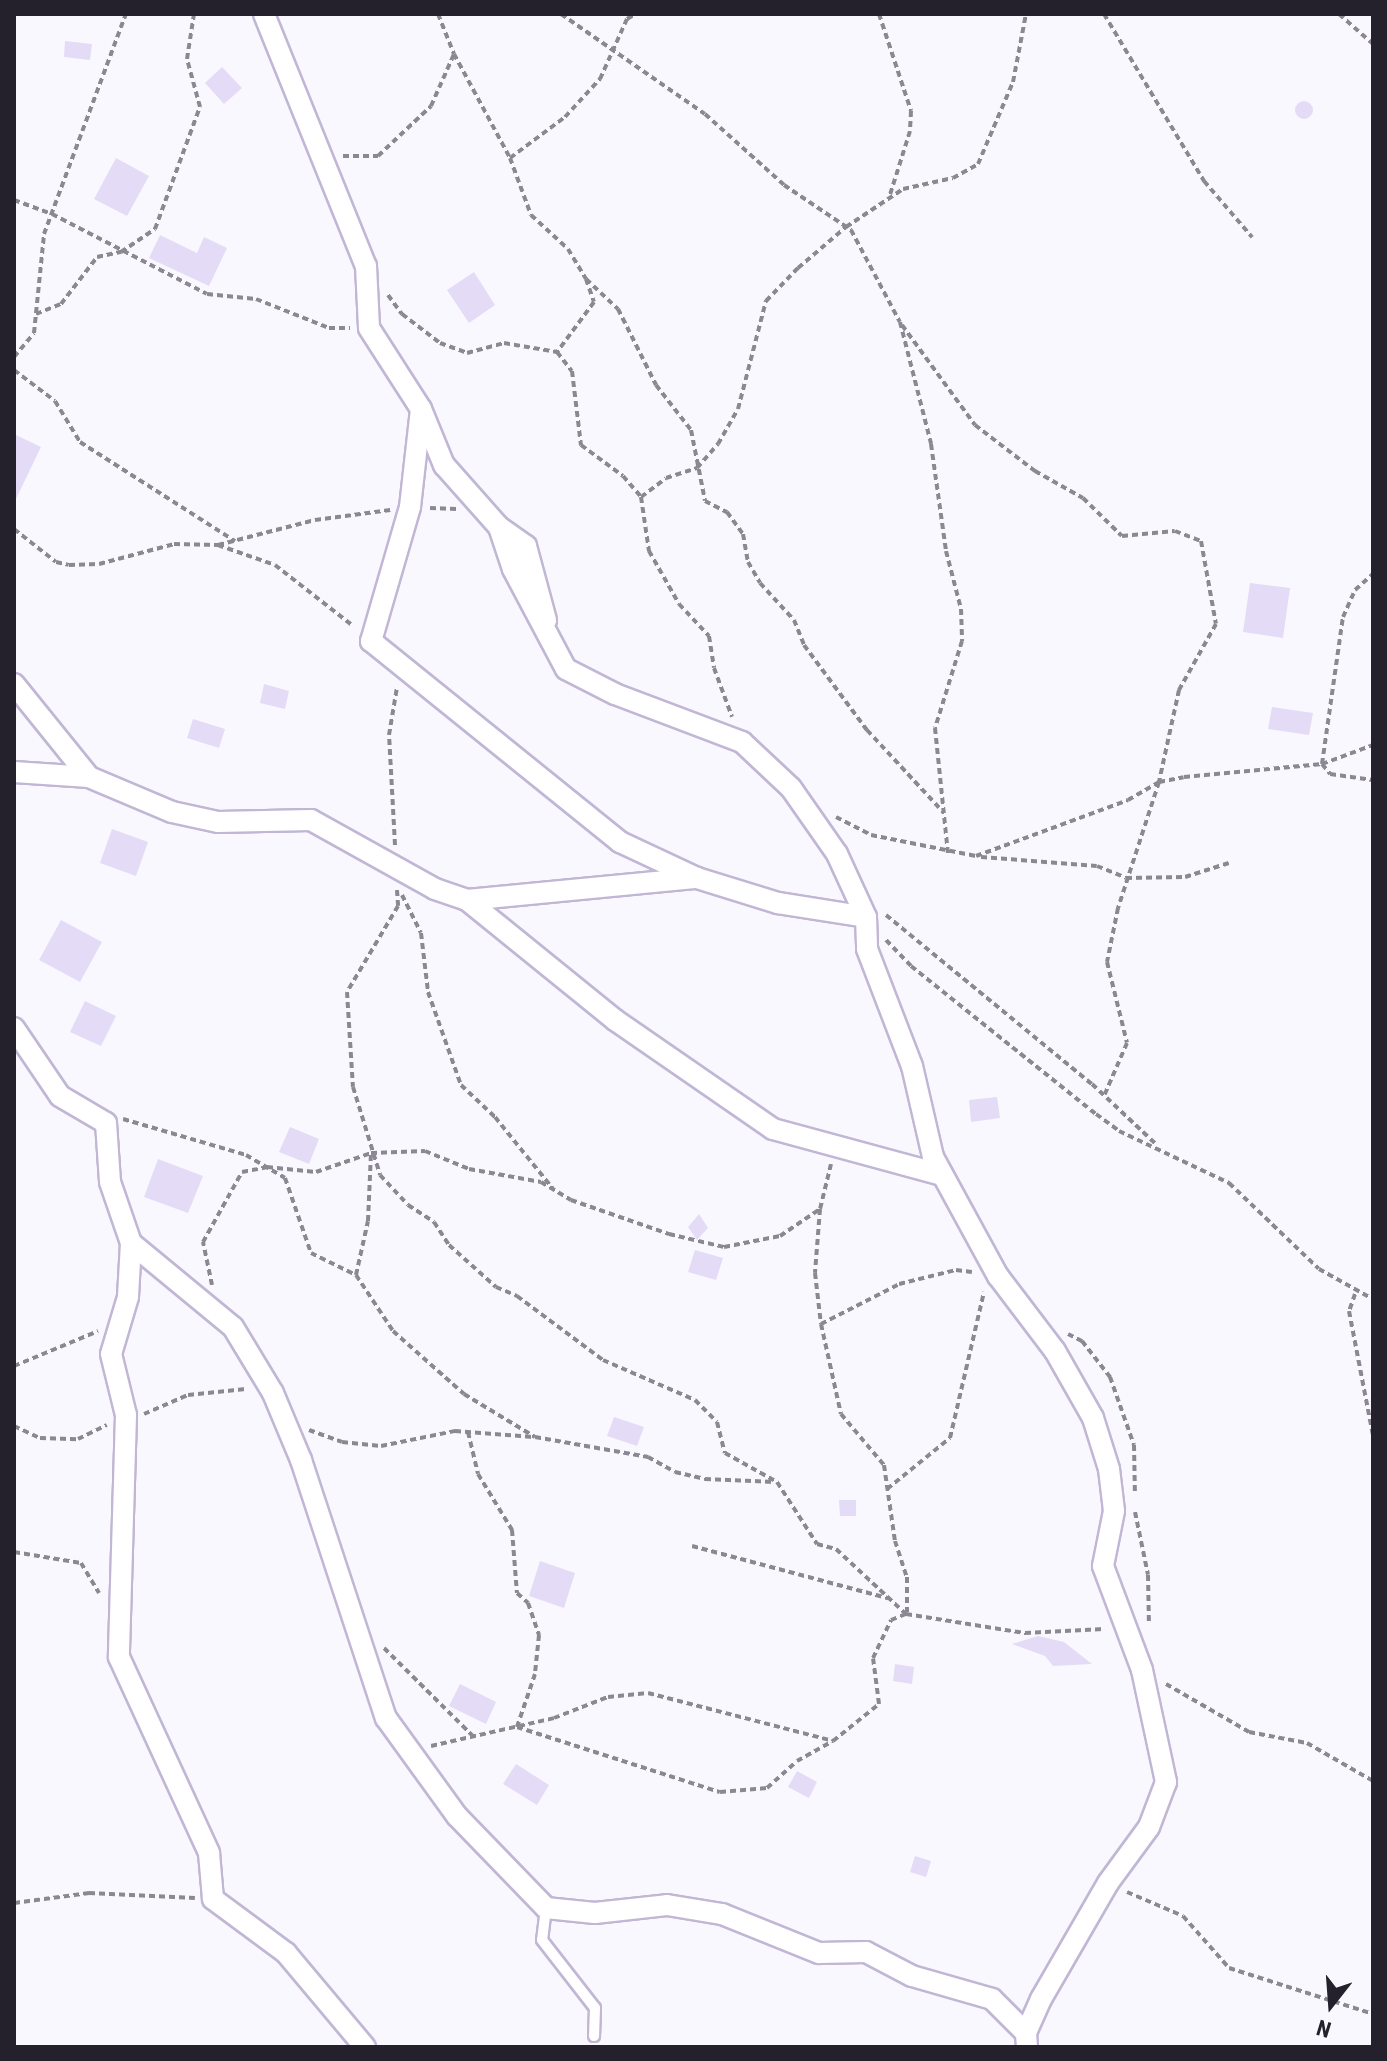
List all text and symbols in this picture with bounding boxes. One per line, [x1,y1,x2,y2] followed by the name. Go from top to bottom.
[1291,1965,1371,2045] north arrow
[1314,2015,1334,2042] text: N

